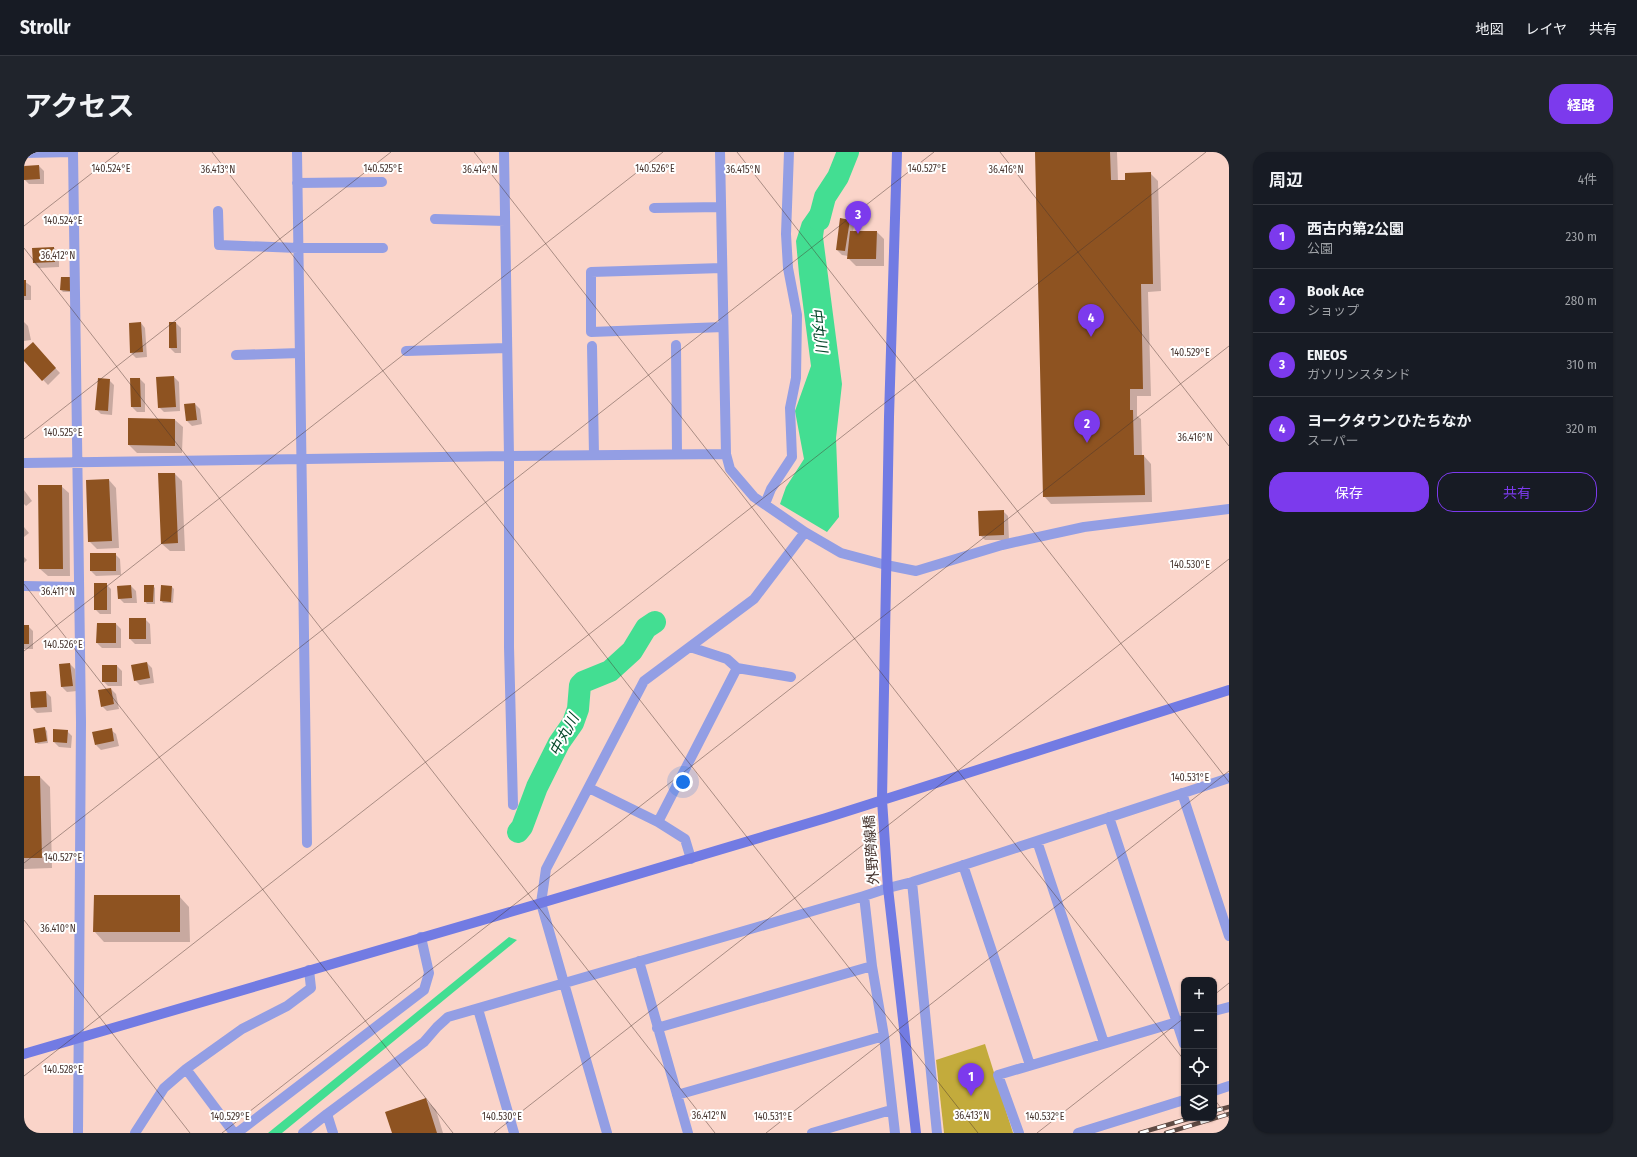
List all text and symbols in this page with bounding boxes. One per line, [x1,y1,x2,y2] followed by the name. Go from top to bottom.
[20,16,70,39] text: Strollr
[1475,21,1503,38] text: 地図
[1525,21,1567,38] text: レイヤ
[1589,21,1617,38] text: 共有
[1549,84,1613,124] button: 経路
[24,90,135,123] text: アクセス
[91,163,131,175] text: 140.524°E
[364,163,403,175] text: 140.525°E
[635,163,675,175] text: 140.526°E
[908,163,947,175] text: 140.527°E
[201,164,235,176] text: 36.413°N
[462,164,498,176] text: 36.414°N
[726,164,760,176] text: 36.415°N
[988,164,1024,176] text: 36.416°N
[1269,170,1303,191] text: 周辺
[1578,172,1597,187] text: 4件
[845,201,871,234] pin: 3
[43,215,83,227] text: 140.524°E
[1307,220,1404,238] text: 西古内第2公園
[1279,229,1285,244] text: 1
[1566,229,1597,244] text: 230 m
[1307,241,1333,256] text: 公園
[41,250,75,262] text: 36.412°N
[1307,282,1364,300] text: Book Ace
[1279,293,1285,308] text: 2
[1565,293,1597,308] text: 280 m
[1307,303,1359,318] text: ショップ
[1078,304,1104,337] pin: 4
[807,307,831,355] water label: 中丸川
[1307,346,1347,364] text: ENEOS
[1170,347,1210,359] text: 140.529°E
[1279,357,1285,372] text: 3
[1567,357,1597,372] text: 310 m
[1307,367,1411,382] text: ガソリンスタンド
[1074,410,1100,443] pin: 2
[1307,412,1471,430] text: ヨークタウンひたちなか
[1279,421,1285,436] text: 4
[1566,421,1597,436] text: 320 m
[44,427,83,439] text: 140.525°E
[1177,432,1213,444] text: 36.416°N
[1307,433,1359,448] text: スーパー
[1269,472,1429,512] button: 保存
[1437,472,1597,512] button: 共有
[1170,559,1210,571] text: 140.530°E
[41,586,75,598] text: 36.411°N
[43,639,83,651] text: 140.526°E
[545,709,583,759] water label: 中丸川
[673,772,693,792] your location
[1171,772,1209,784] text: 140.531°E
[861,814,882,885] street label: 外野跨線橋
[44,852,83,864] text: 140.527°E
[40,923,76,935] text: 36.410°N
[1181,977,1217,1121] map controls
[1181,977,1217,1013] button: +
[1181,1013,1217,1049] button: −
[1181,1049,1217,1085] button: locate
[958,1063,984,1096] pin: 1
[43,1064,83,1076] text: 140.528°E
[1181,1085,1217,1121] button: layers
[692,1110,726,1122] text: 36.412°N
[955,1110,989,1122] text: 36.413°N
[210,1111,250,1123] text: 140.529°E
[482,1111,522,1123] text: 140.530°E
[754,1111,792,1123] text: 140.531°E
[1026,1111,1065,1123] text: 140.532°E

